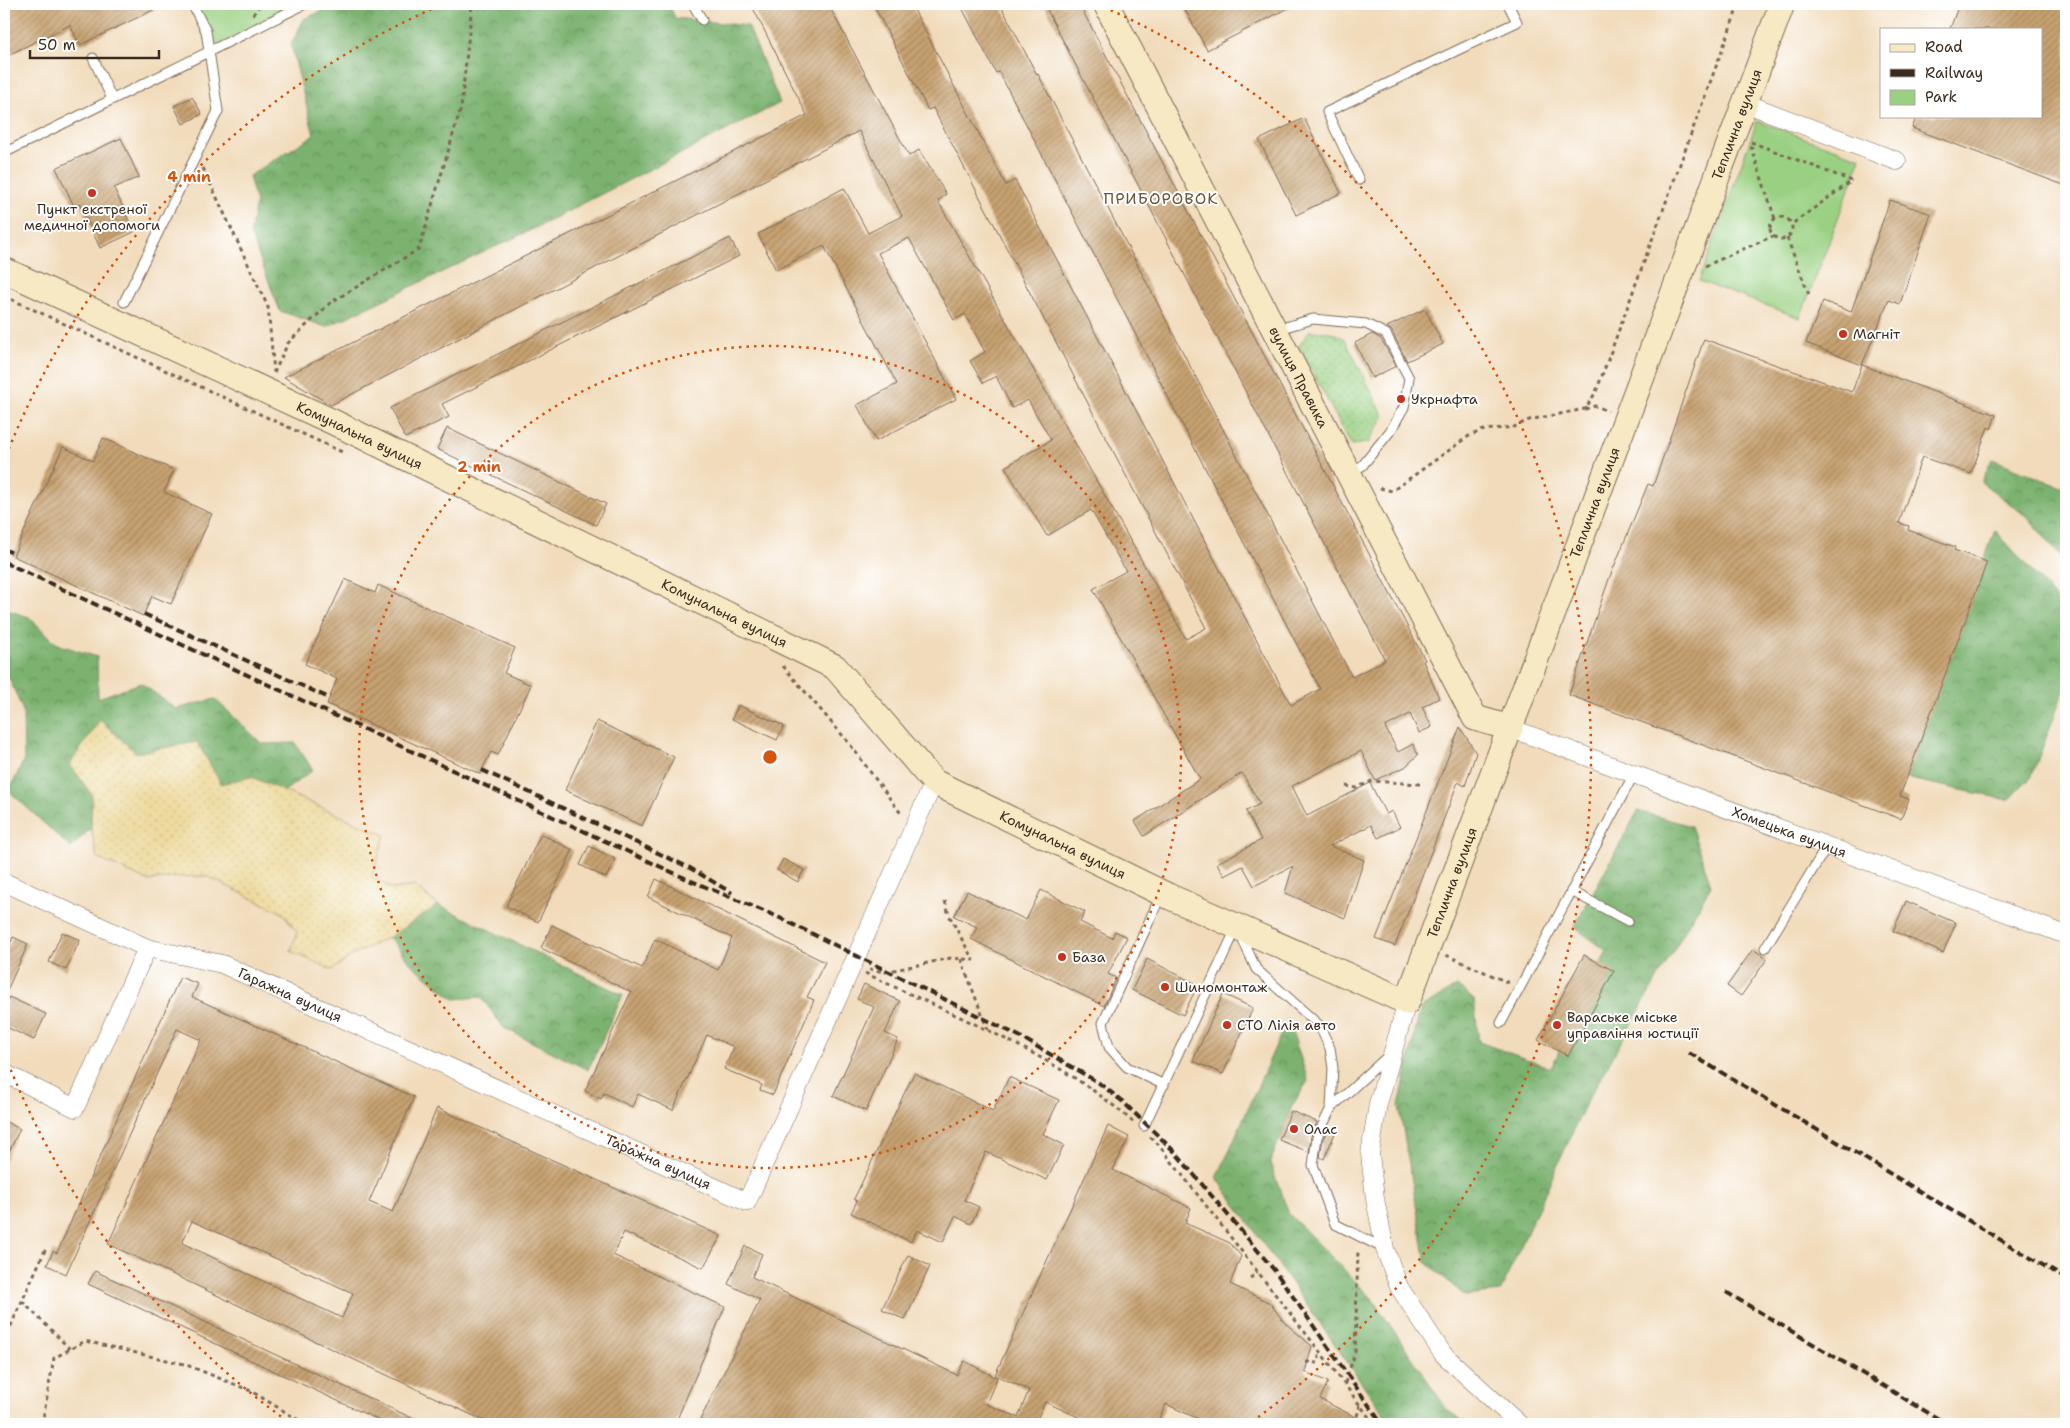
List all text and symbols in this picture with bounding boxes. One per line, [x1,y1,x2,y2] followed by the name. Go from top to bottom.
[30,28,159,60] scale bar
[1880,28,2042,118] legend
[38,35,76,55] text: 50 m
[1925,37,1963,57] text: Road
[1925,63,1983,83] text: Railway
[1708,66,1766,182] street label: Теплична вулиця
[1925,87,1957,107] text: Park
[167,167,211,187] text: 4 min
[86,187,98,199] marker: Пункт екстреної медичної допомоги
[1103,188,1219,209] district label: ПРИБОРОВОК
[24,200,160,234] place label: Пункт екстреної медичної допомоги
[1265,323,1333,431] street label: вулиця Правика
[1853,325,1901,343] place label: Магніт
[1837,328,1849,340] marker: Магніт
[1411,390,1478,408] place label: Укрнафта
[1395,393,1407,405] marker: Укрнафта
[293,397,426,473] street label: Комунальна вулиця
[1566,445,1624,561] street label: Теплична вулиця
[457,457,501,477] text: 2 min
[658,575,790,651] street label: Комунальна вулиця
[761,748,779,766] centre of rings
[1729,802,1849,861] street label: Хомецька вулиця
[997,806,1129,883] street label: Комунальна вулиця
[1423,825,1481,941] street label: Теплична вулиця
[1072,948,1106,966] place label: База
[1056,951,1068,963] marker: База
[235,964,345,1026] street label: Гаражна вулиця
[1175,978,1268,996] place label: Шиномонтаж
[1159,981,1171,993] marker: Шиномонтаж
[1567,1008,1700,1042] place label: Вараське міське управління юстиції
[1237,1016,1336,1034] place label: СТО Лілія авто
[1221,1019,1233,1031] marker: СТО Лілія авто
[1551,1019,1563,1031] marker: Вараське міське управління юстиції
[1304,1120,1337,1138] place label: Олас
[1288,1123,1300,1135] marker: Олас
[604,1131,714,1193] street label: Гаражна вулиця

